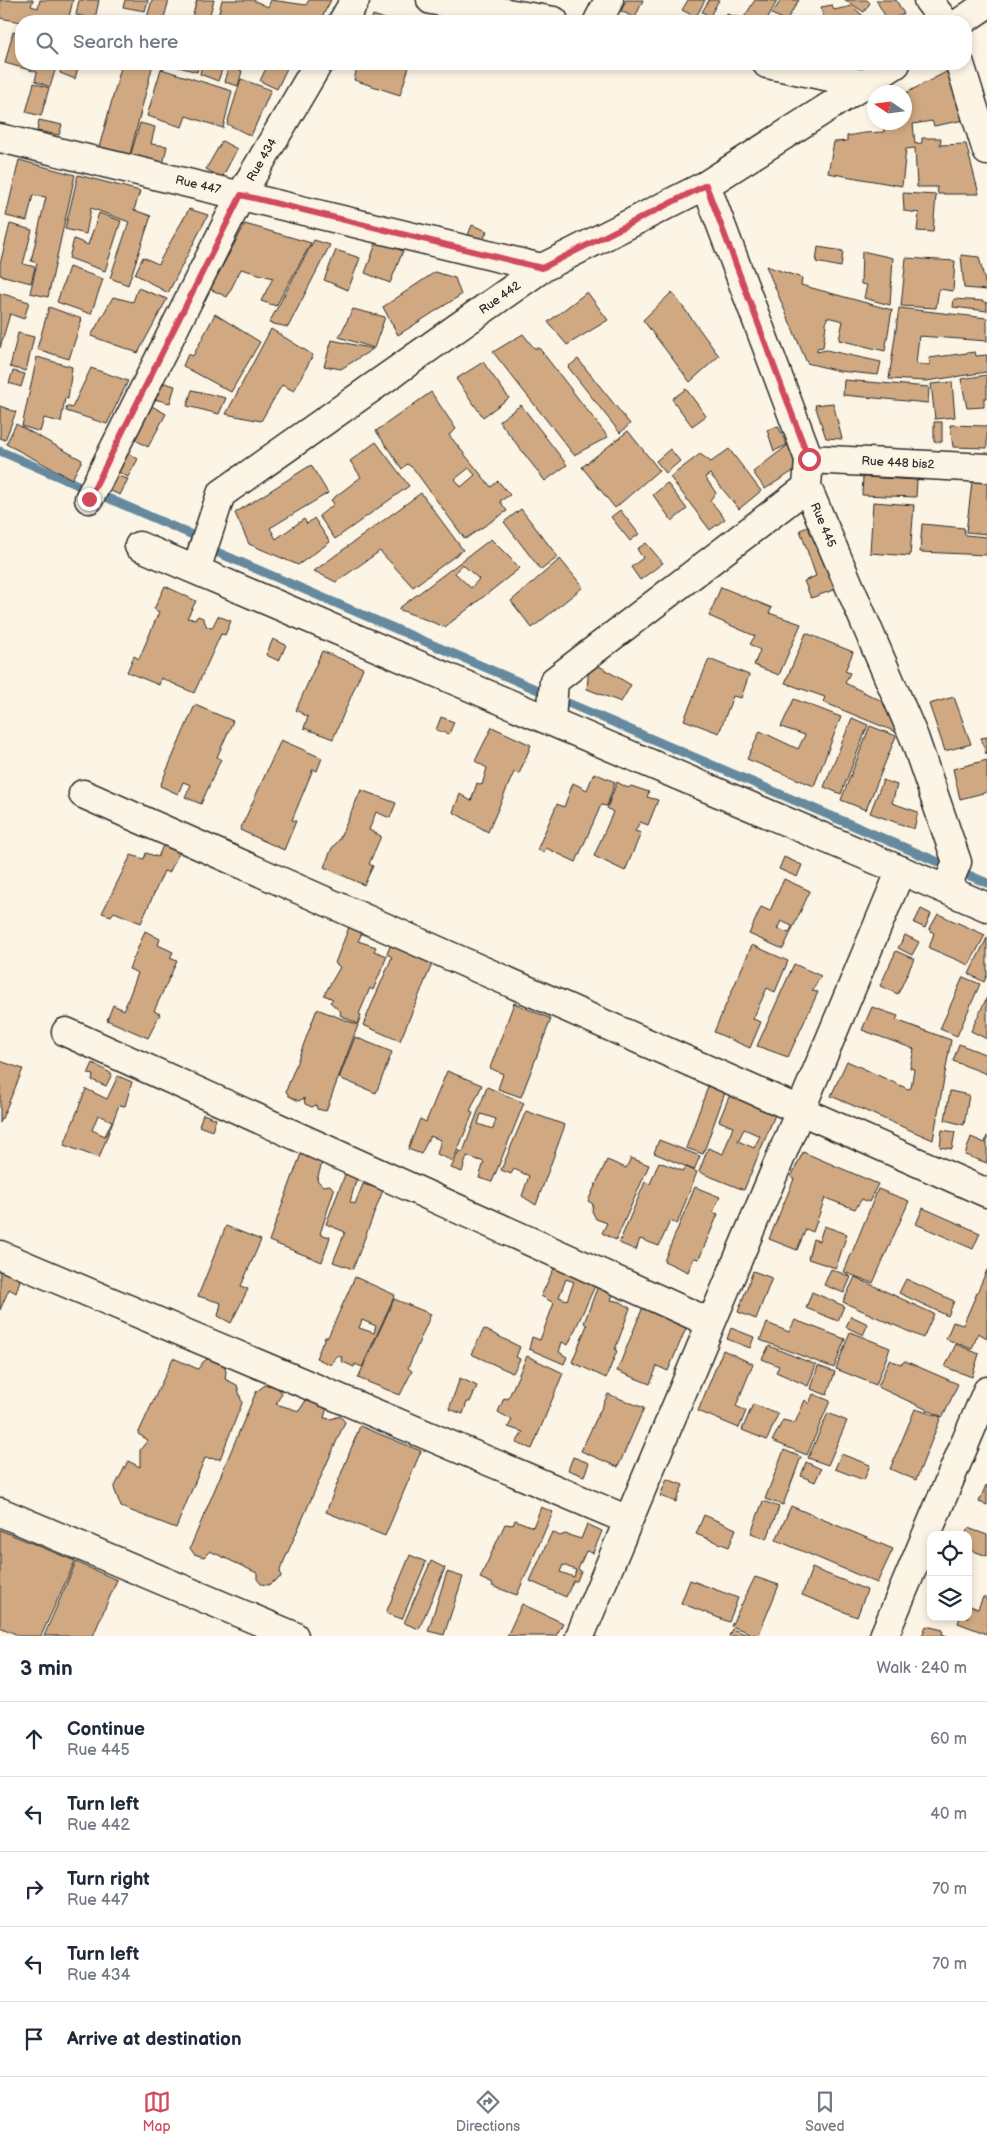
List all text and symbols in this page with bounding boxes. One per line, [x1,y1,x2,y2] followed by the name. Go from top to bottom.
[15,15,972,70] search box
[33,29,61,57] icon: search
[73,31,178,54] text: Search here
[867,85,912,130] north arrow
[244,135,281,184] street label: Rue 434
[174,173,222,198] street label: Rue 447
[476,278,524,318] street label: Rue 442
[798,448,821,471] route start
[861,454,935,472] street label: Rue 448 bis2
[78,488,101,511] route end
[807,500,839,550] street label: Rue 445
[927,1531,972,1621] map controls
[927,1531,972,1576] button: locate
[927,1576,972,1621] button: layers
[20,1656,73,1681] text: 3 min
[877,1659,967,1678] text: Walk · 240 m
[67,1718,145,1741] text: Continue
[20,1725,48,1753] icon: ahead
[930,1730,967,1749] text: 60 m
[67,1741,130,1760] text: Rue 445
[67,1793,139,1816] text: Turn left
[20,1800,48,1828] icon: left
[930,1805,967,1824] text: 40 m
[67,1816,130,1835] text: Rue 442
[67,1868,150,1891] text: Turn right
[20,1875,48,1903] icon: right
[932,1880,967,1899] text: 70 m
[67,1891,128,1910] text: Rue 447
[67,1943,139,1966] text: Turn left
[20,1950,48,1978] icon: left
[932,1955,967,1974] text: 70 m
[67,1966,130,1985] text: Rue 434
[20,2025,48,2053] icon: arrive
[67,2028,242,2051] text: Arrive at destination
[143,2088,171,2135] tab: Map
[456,2088,520,2135] tab: Directions
[805,2088,844,2135] tab: Saved

